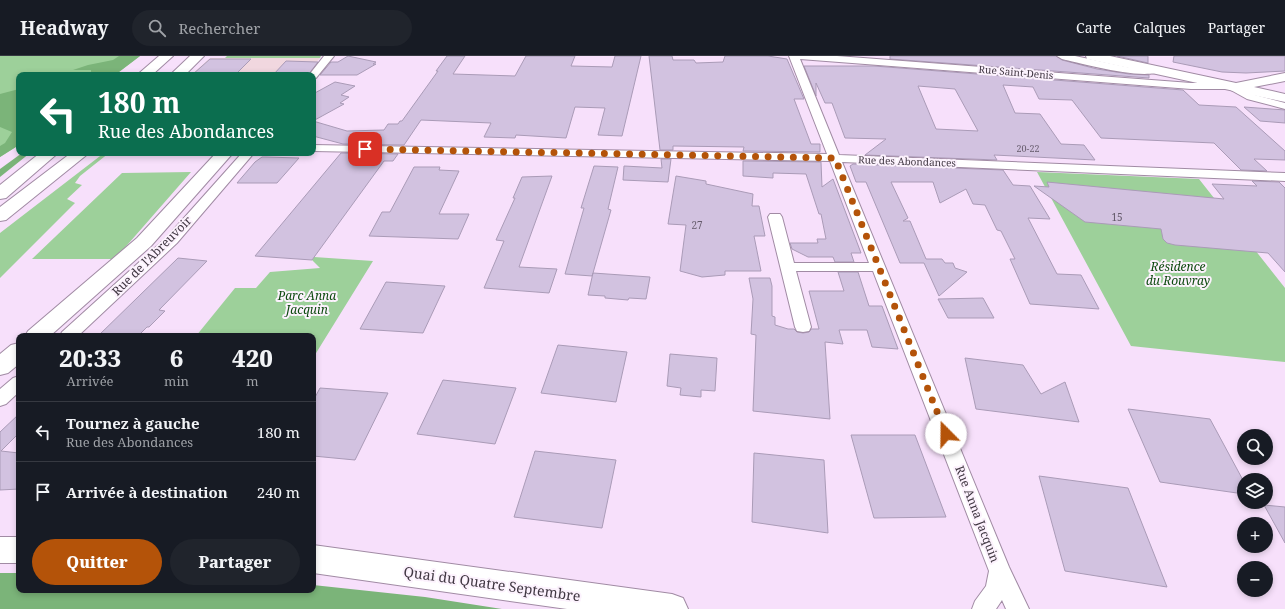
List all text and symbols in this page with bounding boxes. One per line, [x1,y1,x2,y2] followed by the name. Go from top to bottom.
[132,10,412,46] search box
[20,15,108,41] text: Headway
[146,17,168,39] icon: search
[178,18,260,38] text: Rechercher
[1076,18,1112,37] text: Carte
[1134,18,1186,37] text: Calques
[1208,18,1265,37] text: Partager
[978,62,1054,82] street label: Rue Saint-Denis
[98,83,180,121] text: 180 m
[32,88,84,140] icon: left
[98,119,274,143] text: Rue des Abondances
[348,132,382,166] pin
[354,138,376,160] icon: arrive
[1017,142,1039,155] house number: 20-22
[858,152,957,170] street label: Rue des Abondances
[1111,210,1123,224] house number: 15
[108,212,195,299] street label: Rue de l'Abreuvoir
[691,218,703,232] house number: 27
[1146,258,1210,289] park label: Résidence du Rouvray
[277,287,336,318] park label: Parc Anna Jacquin
[59,341,121,374] text: 20:33
[170,341,183,374] text: 6
[232,341,273,374] text: 420
[67,372,114,390] text: Arrivée
[164,372,189,390] text: min
[246,372,259,390] text: m
[66,413,200,433] text: Tournez à gauche
[925,413,967,455] position arrow
[32,421,54,443] icon: left
[257,422,300,442] text: 180 m
[1237,429,1273,597] map controls
[1237,429,1273,465] button: search
[66,433,193,451] text: Rue des Abondances
[951,463,1004,565] street label: Rue Anna Jacquin
[1237,473,1273,509] button: layers
[32,481,54,503] icon: arrive
[66,482,228,502] text: Arrivée à destination
[257,482,300,502] text: 240 m
[1237,517,1273,553] button: +
[32,539,162,585] button: Quitter
[170,539,300,585] button: Partager
[1237,561,1273,597] button: −
[402,562,582,605] street label: Quai du Quatre Septembre

